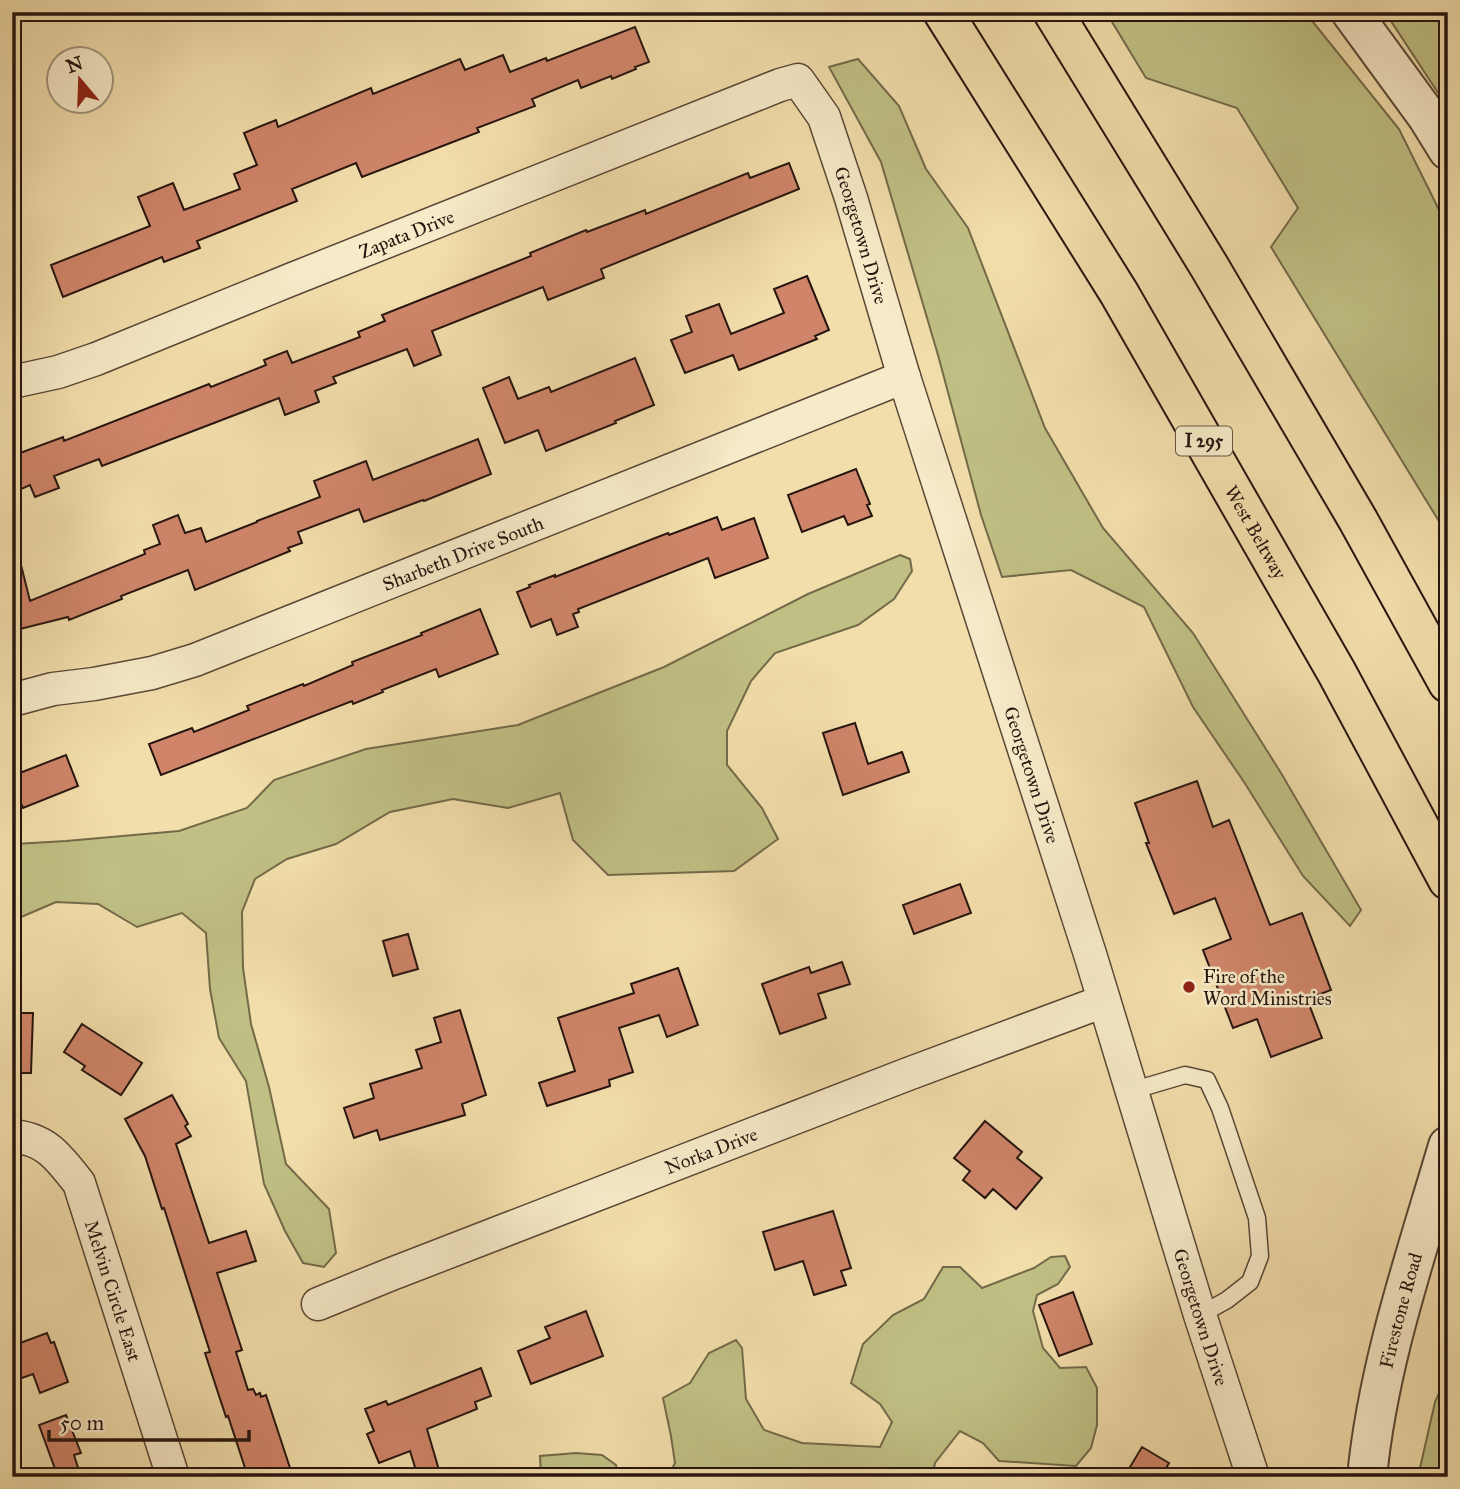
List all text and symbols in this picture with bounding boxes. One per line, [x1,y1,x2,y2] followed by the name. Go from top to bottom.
[46,46,116,116] north arrow
[63,51,86,78] text: N
[830,163,893,307] street label: Georgetown Drive
[356,204,457,263] street label: Zapata Drive
[1176,426,1232,456] road number: I 295
[1220,481,1293,584] street label: West Beltway
[379,511,547,596] street label: Sharbeth Drive South
[999,703,1065,846] street label: Georgetown Drive
[1203,965,1332,1010] place label: Fire of the Word Ministries
[1181,979,1197,995] marker: Fire of the Word Ministries
[661,1122,761,1179] street label: Norka Drive
[80,1217,147,1364] street label: Melvin Circle East
[1169,1246,1234,1389] street label: Georgetown Drive
[1374,1250,1427,1371] street label: Firestone Road
[49,1398,248,1442] scale bar
[60,1410,105,1436] text: 50 m

